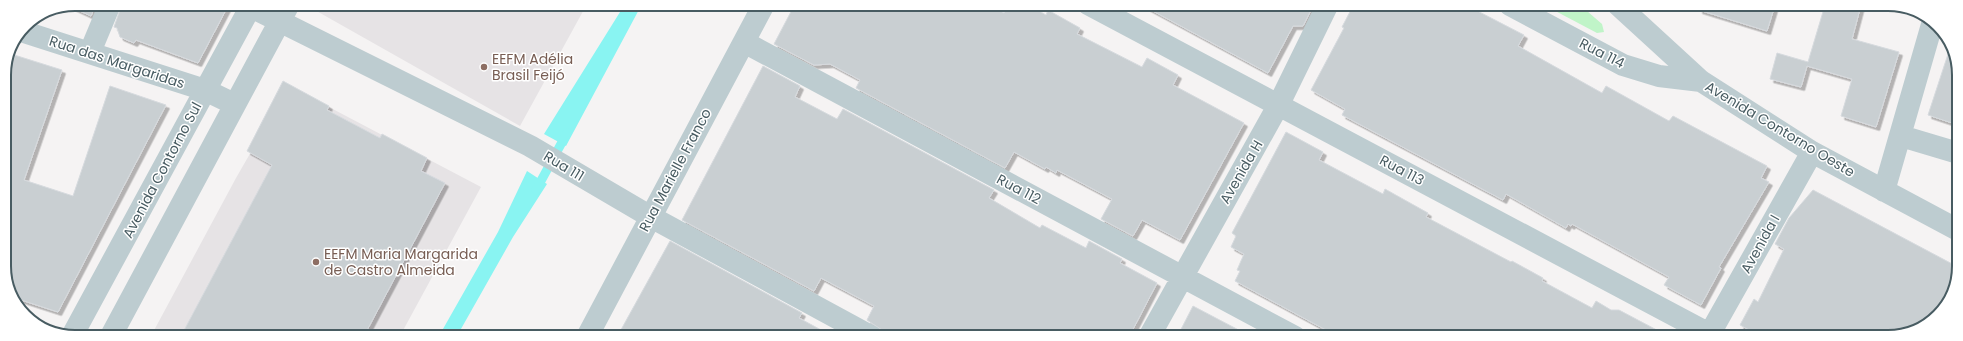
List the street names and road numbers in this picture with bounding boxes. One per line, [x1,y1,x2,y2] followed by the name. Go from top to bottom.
[47,31,187,93] street label: Rua das Margaridas
[1576,33,1628,73] street label: Rua 114
[1701,76,1859,182] street label: Avenida Contorno Oeste
[118,98,206,242] street label: Avenida Contorno Sul
[634,105,716,235] street label: Rua Marielle Franco
[1215,136,1267,208] street label: Avenida H
[540,146,588,186] street label: Rua 111
[1376,150,1428,190] street label: Rua 113
[993,169,1045,209] street label: Rua 112
[1736,211,1784,277] street label: Avenida I

